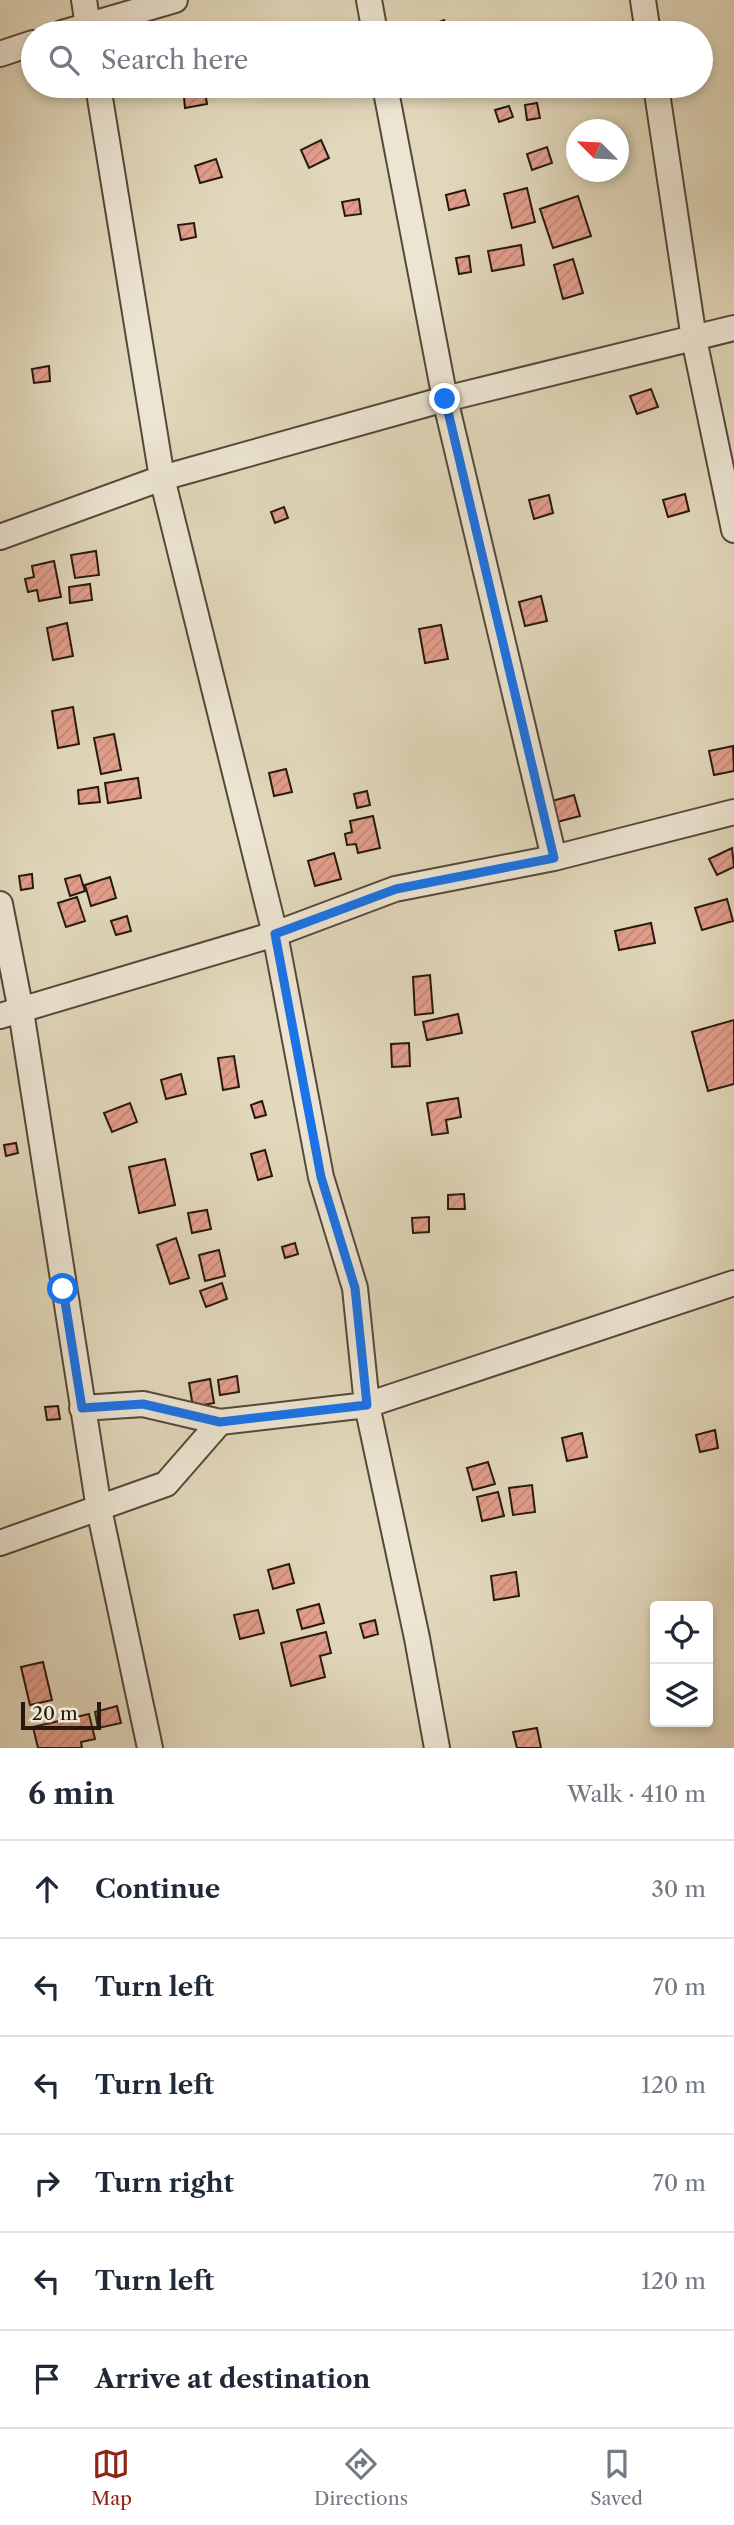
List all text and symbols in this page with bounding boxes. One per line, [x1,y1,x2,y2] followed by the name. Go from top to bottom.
[21,21,713,98] search box
[45,41,83,79] icon: search
[101,44,248,76] text: Search here
[566,119,629,182] north arrow
[429,383,460,414] route end
[47,1273,78,1304] route start
[650,1601,713,1727] map controls
[650,1601,713,1664] button: locate
[650,1664,713,1727] button: layers
[21,1699,102,1731] scale bar
[32,1702,78,1725] text: 20 m
[28,1775,115,1812] text: 6 min
[567,1780,706,1808] text: Walk · 410 m
[28,1870,66,1908] icon: ahead
[95,1873,220,1905] text: Continue
[651,1875,706,1903] text: 30 m
[28,1968,66,2006] icon: left
[95,1971,214,2003] text: Turn left
[653,1973,706,2001] text: 70 m
[28,2066,66,2104] icon: left
[95,2069,214,2101] text: Turn left
[641,2071,706,2099] text: 120 m
[28,2164,66,2202] icon: right
[95,2167,234,2199] text: Turn right
[653,2169,706,2197] text: 70 m
[28,2262,66,2300] icon: left
[95,2265,214,2297] text: Turn left
[641,2267,706,2295] text: 120 m
[28,2360,66,2398] icon: arrive
[95,2363,370,2395] text: Arrive at destination
[91,2445,132,2510] tab: Map
[314,2445,408,2510] tab: Directions
[590,2445,643,2510] tab: Saved

